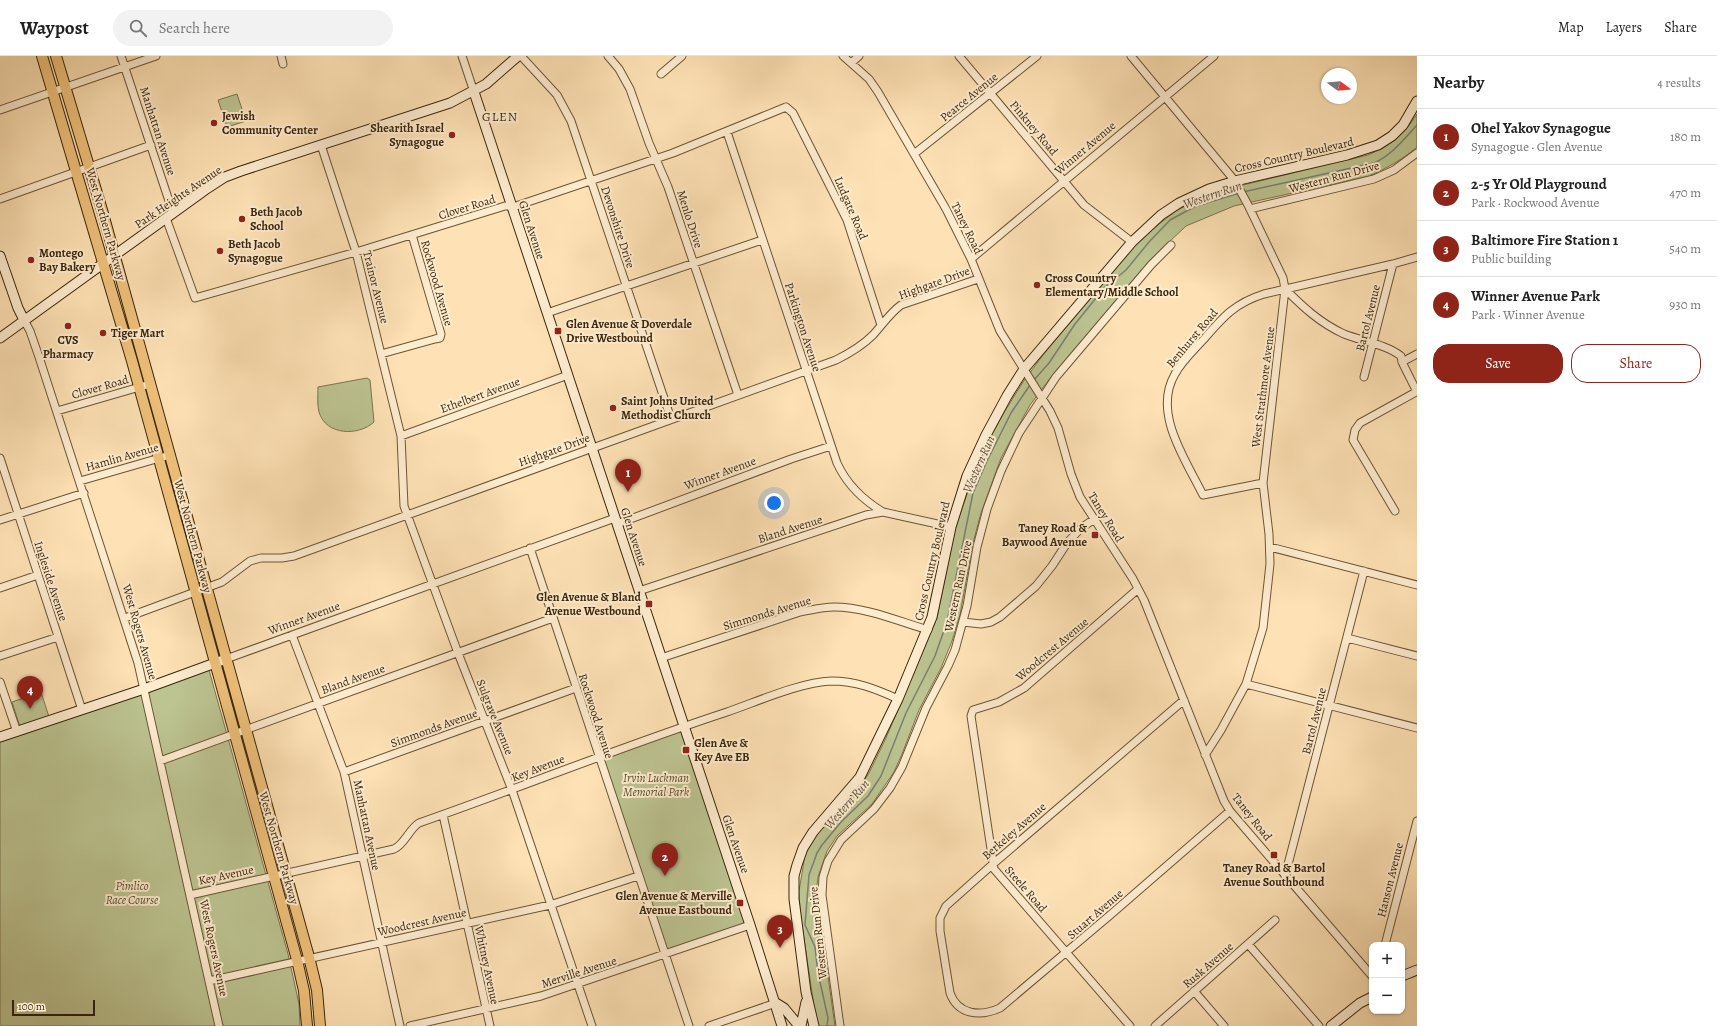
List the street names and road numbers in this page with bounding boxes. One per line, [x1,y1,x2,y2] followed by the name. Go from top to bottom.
[937,69,1001,125] street label: Pearce Avenue
[136,85,180,177] street label: Manhattan Avenue
[1006,97,1062,159] street label: Pinkney Road
[1050,118,1119,179] street label: Winner Avenue
[1233,133,1356,177] street label: Cross Country Boulevard
[1286,157,1381,197] street label: Western Run Drive
[131,162,225,232] street label: Park Heights Avenue
[82,165,130,283] street label: West Northern Parkway
[831,174,872,243] street label: Ludgate Road
[597,184,639,270] street label: Devonshire Drive
[673,188,707,250] street label: Menlo Drive
[437,191,498,223] street label: Clover Road
[515,199,549,261] street label: Glen Avenue
[947,199,987,257] street label: Taney Road
[417,238,457,328] street label: Rockwood Avenue
[359,249,393,325] street label: Trainor Avenue
[896,263,972,303] street label: Highgate Drive
[781,280,825,374] street label: Parkington Avenue
[1352,283,1384,353] street label: Bartol Avenue
[1163,305,1222,371] street label: Benhurst Road
[1248,326,1278,449] street label: West Strathmore Avenue
[70,371,131,403] street label: Clover Road
[438,373,522,417] street label: Ethelbert Avenue
[516,430,592,470] street label: Highgate Drive
[84,439,160,475] street label: Hamlin Avenue
[681,453,758,494] street label: Winner Avenue
[170,477,216,595] street label: West Northern Parkway
[1084,489,1128,546] street label: Taney Road
[910,499,954,622] street label: Cross Country Boulevard
[617,506,651,568] street label: Glen Avenue
[756,511,824,547] street label: Bland Avenue
[31,539,71,623] street label: Ingleside Avenue
[940,539,975,634] street label: Western Run Drive
[118,581,161,682] street label: West Rogers Avenue
[721,592,813,634] street label: Simmonds Avenue
[265,598,342,639] street label: Winner Avenue
[1011,614,1092,685] street label: Woodcrest Avenue
[319,660,387,698] street label: Bland Avenue
[575,671,617,761] street label: Rockwood Avenue
[473,677,517,757] street label: Sulgrave Avenue
[1298,686,1330,756] street label: Bartol Avenue
[388,705,480,751] street label: Simmonds Avenue
[509,750,567,786] street label: Key Avenue
[350,778,384,872] street label: Manhattan Avenue
[255,789,303,907] street label: West Northern Parkway
[1228,790,1276,845] street label: Taney Road
[979,799,1049,863] street label: Berkeley Avenue
[719,813,753,875] street label: Glen Avenue
[1373,841,1407,919] street label: Hanson Avenue
[197,861,255,889] street label: Key Avenue
[1001,862,1051,916] street label: Steele Road
[1064,885,1126,943] street label: Stuart Avenue
[805,886,831,981] street label: Western Run Drive
[196,897,232,998] street label: West Rogers Avenue
[375,904,468,940] street label: Woodcrest Avenue
[471,923,503,1006] street label: Whitney Avenue
[1179,939,1237,991] street label: Rusk Avenue
[539,952,619,992] street label: Merville Avenue

